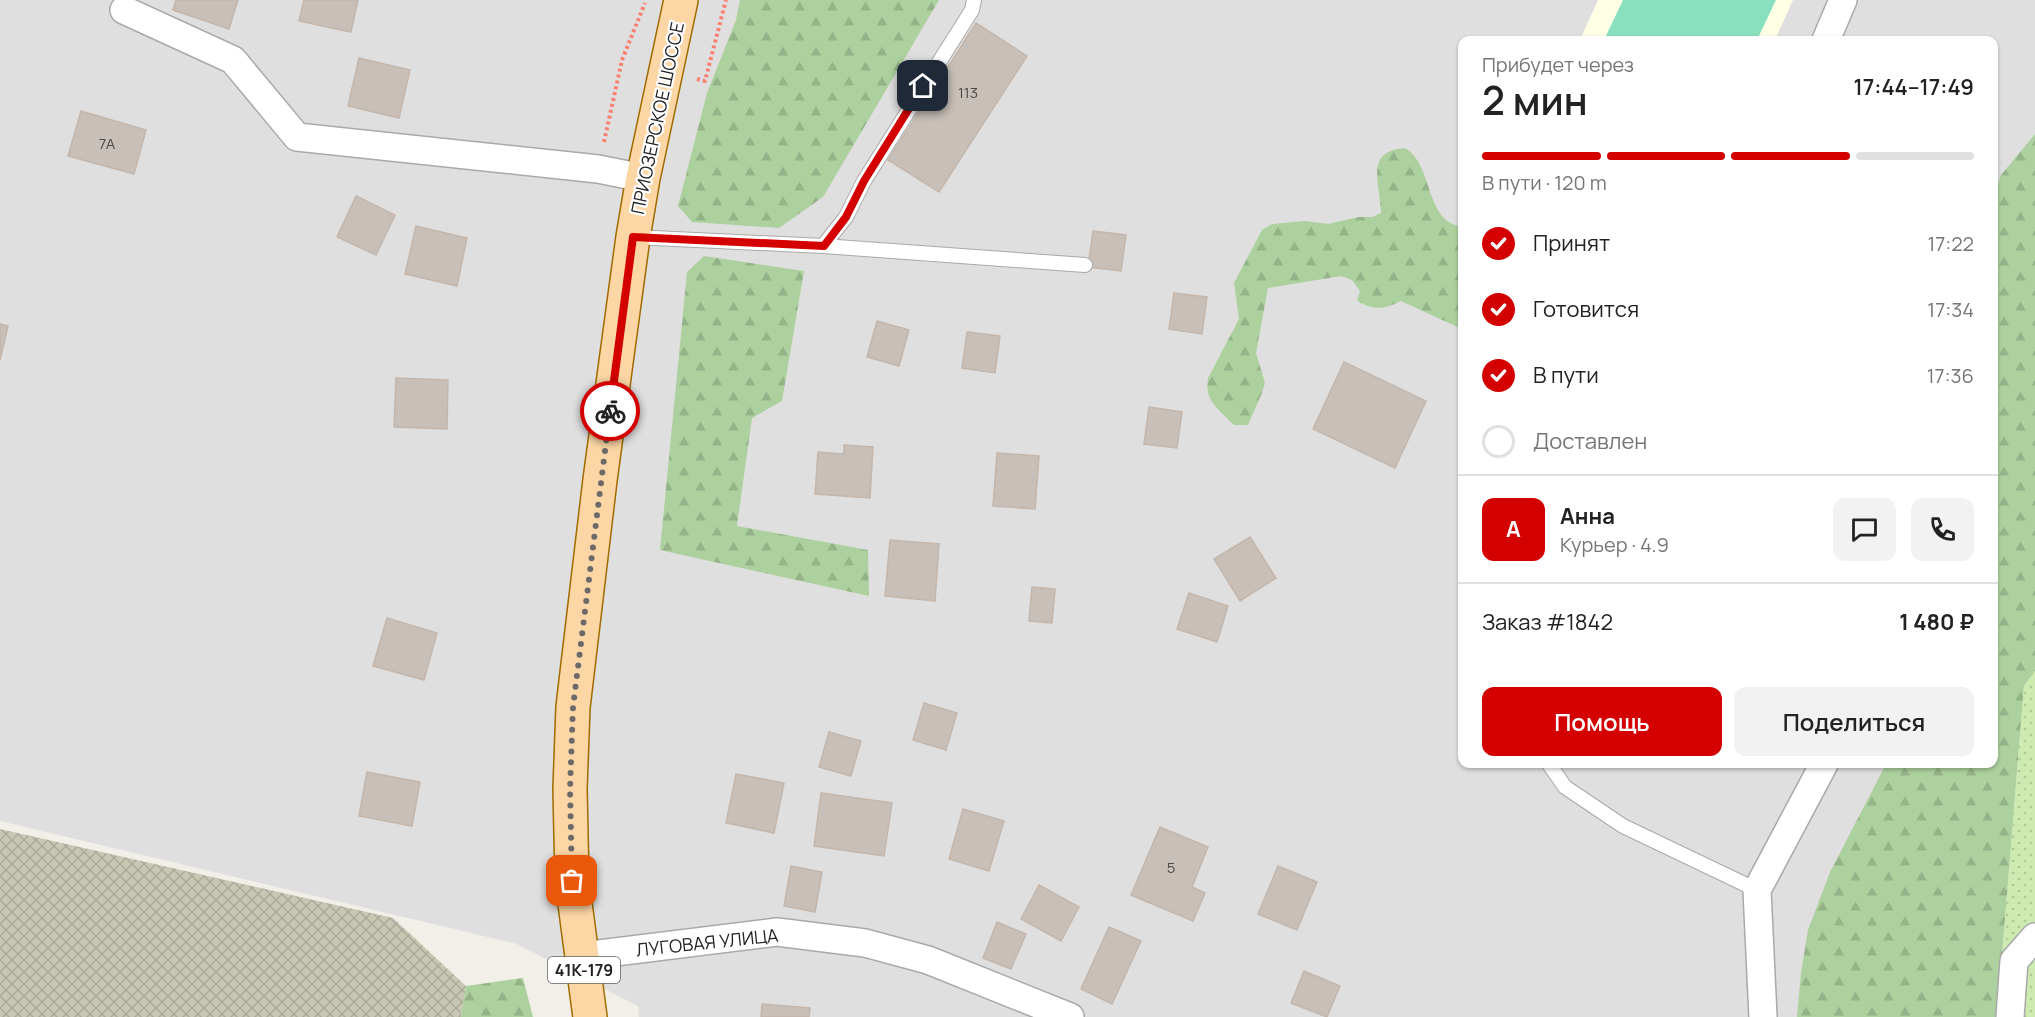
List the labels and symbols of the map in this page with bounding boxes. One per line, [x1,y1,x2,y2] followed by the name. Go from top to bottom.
[625,20,689,216] street label: ПРИОЗЕРСКОЕ ШОССЕ
[897,60,948,111] pin
[958,82,978,103] house number: 113
[99,133,116,154] house number: 7А
[580,381,640,441] courier
[546,855,597,906] pin
[1167,857,1175,878] house number: 5
[635,923,780,961] street label: ЛУГОВАЯ УЛИЦА
[548,957,620,983] road number: 41К-179

